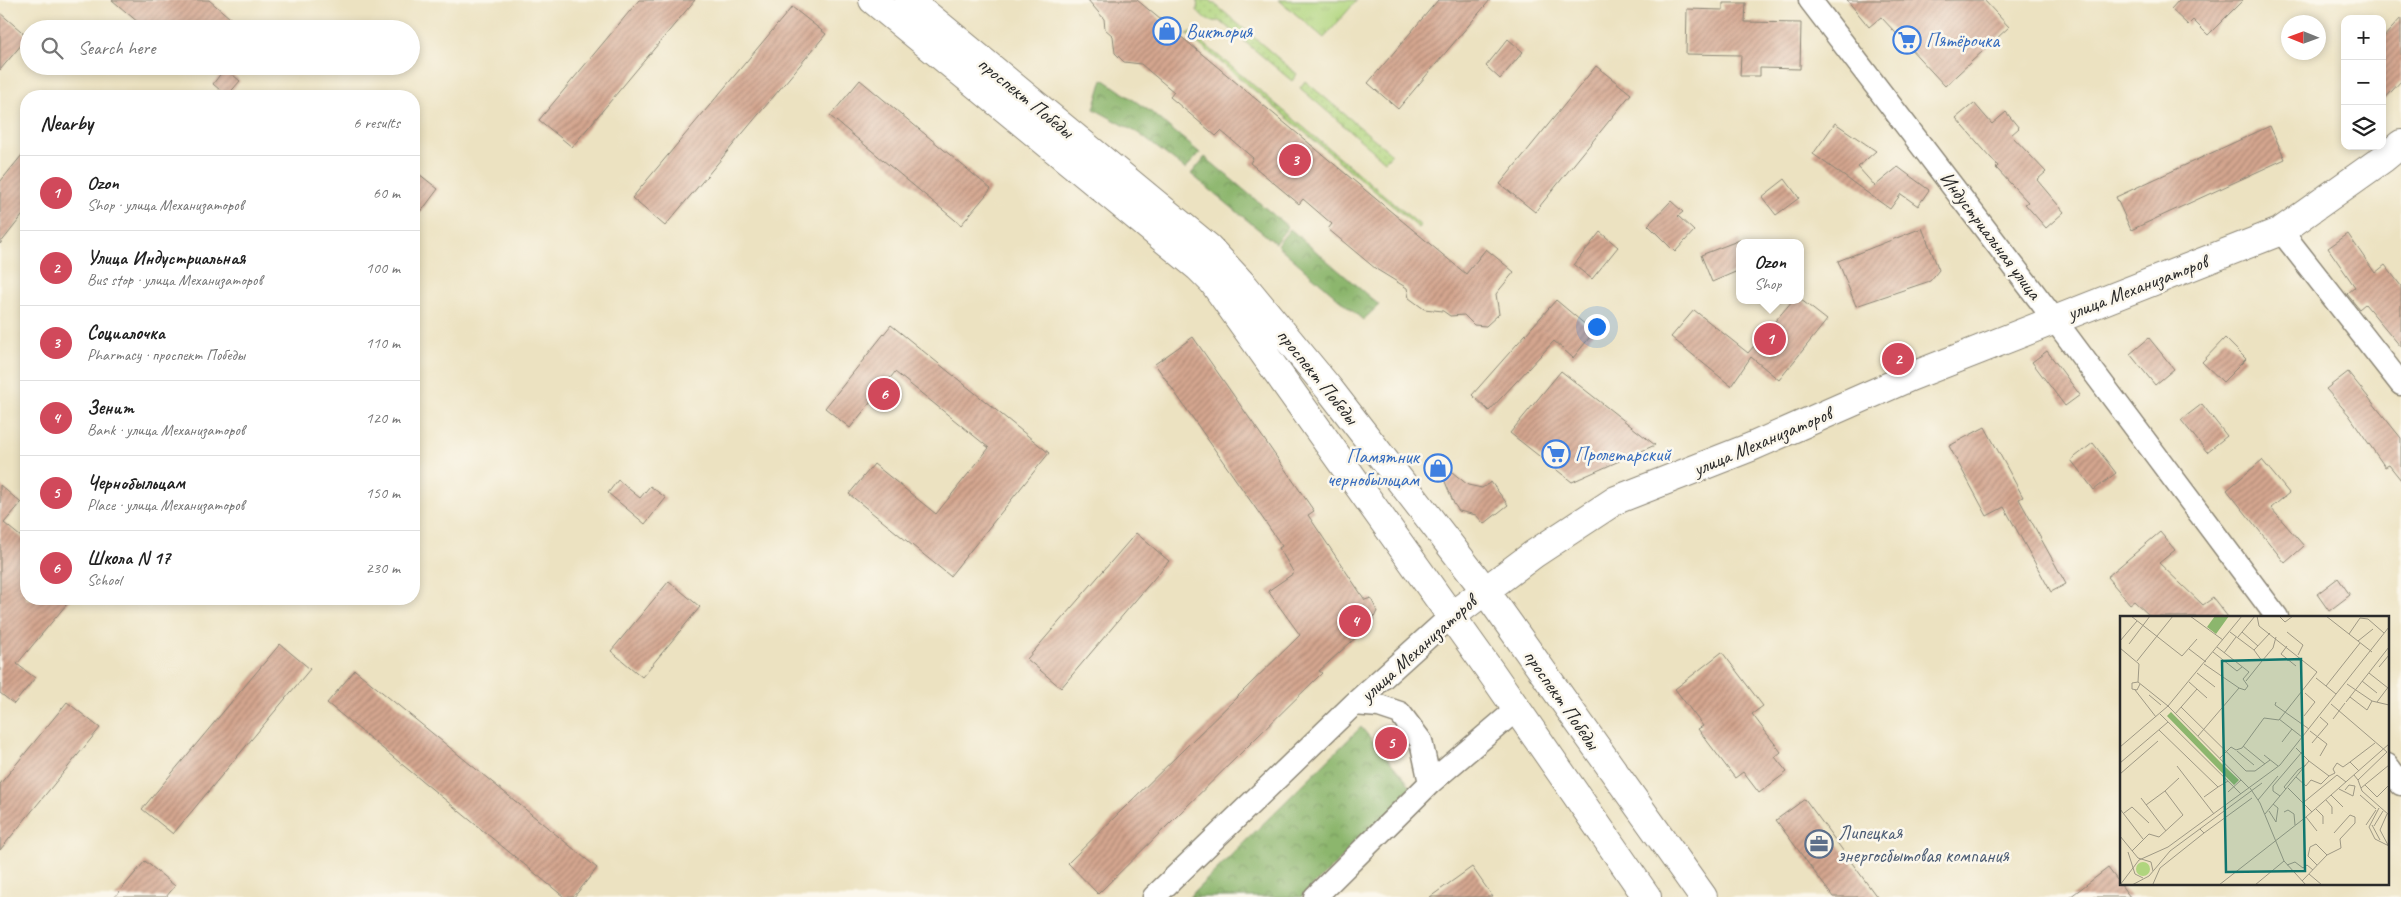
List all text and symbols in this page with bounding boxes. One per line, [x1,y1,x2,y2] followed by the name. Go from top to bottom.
[2281,15,2326,60] north arrow
[2341,15,2386,150] map controls
[2341,15,2386,60] button: +
[1152,16,1182,46] shop icon: Виктория
[1186,19,1253,44] place label: Виктория
[20,20,420,75] search box
[1892,25,1922,55] supermarket icon: Пятёрочка
[1926,28,2001,53] place label: Пятёрочка
[38,34,66,62] icon: search
[78,36,155,60] text: Search here
[973,51,1080,145] street label: проспект Победы
[2341,60,2386,105] button: −
[2341,105,2386,150] button: layers
[40,110,93,136] text: Nearby
[353,113,400,133] text: 6 results
[1279,141,1311,179] pin: 3
[1934,166,2048,306] street label: Индустриальная улица
[87,171,119,195] text: Ozon
[52,183,60,203] text: 1
[373,183,400,203] text: 60 m
[87,195,243,215] text: Shop · улица Механизаторов
[1736,239,1804,304] popup
[87,246,245,270] text: Улица Индустриальная
[2063,248,2214,326] street label: улица Механизаторов
[1754,250,1786,274] text: Ozon
[52,258,60,278] text: 2
[366,258,400,278] text: 100 m
[87,270,262,290] text: Bus stop · улица Механизаторов
[1754,274,1781,294] text: Shop
[1584,314,1610,340] your location
[1754,320,1786,358] pin: 1
[87,321,165,345] text: Социалочка
[1271,323,1365,430] street label: проспект Победы
[52,333,60,353] text: 3
[366,333,400,353] text: 110 m
[1882,340,1914,378] pin: 2
[87,345,245,365] text: Pharmacy · проспект Победы
[868,375,900,413] pin: 6
[87,396,134,420] text: Зенит
[1688,400,1838,482] street label: улица Механизаторов
[52,408,60,428] text: 4
[366,408,400,428] text: 120 m
[87,420,244,440] text: Bank · улица Механизаторов
[1541,439,1571,469] supermarket icon: Пролетарский
[1575,442,1672,467] place label: Пролетарский
[1327,444,1421,492] place label: Памятник чернобыльцам
[1423,453,1453,483] shop icon: Памятник чернобыльцам
[87,471,185,495] text: Чернобыльцам
[53,483,59,503] text: 5
[366,483,400,503] text: 150 m
[87,495,244,515] text: Place · улица Механизаторов
[87,546,170,570] text: Школа N 17
[52,558,60,578] text: 6
[366,558,400,578] text: 230 m
[87,570,121,590] text: School
[1354,587,1484,708] street label: улица Механизаторов
[1339,602,1371,640] pin: 4
[2120,616,2388,884] inset map
[1518,645,1606,755] street label: проспект Победы
[1375,724,1407,762] pin: 5
[1838,820,2009,868] place label: Липецкая энергосбытовая компания
[1804,829,1834,859] office icon: Липецкая энергосбытовая компания

